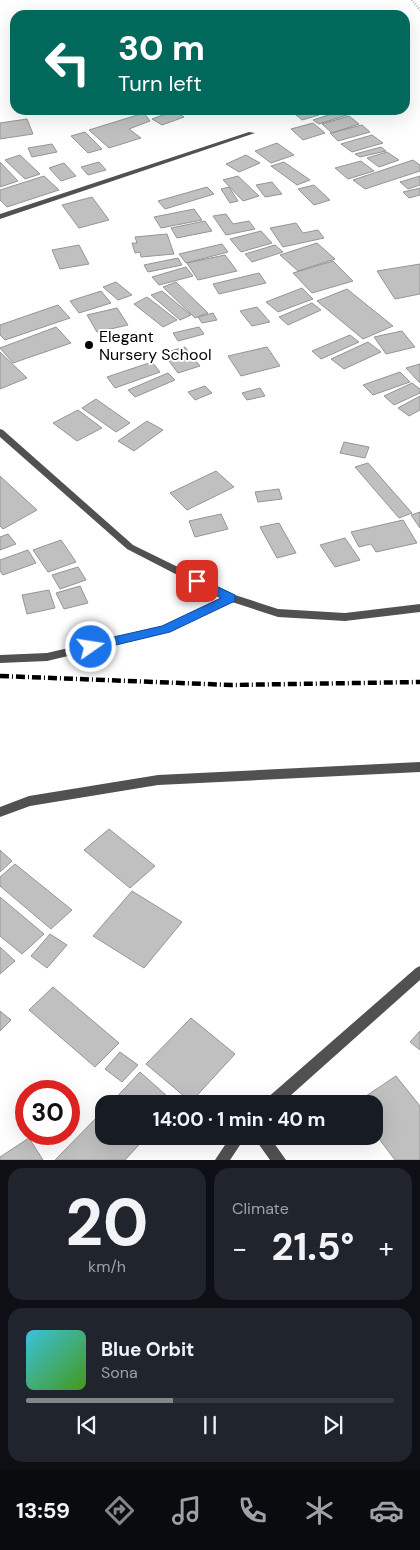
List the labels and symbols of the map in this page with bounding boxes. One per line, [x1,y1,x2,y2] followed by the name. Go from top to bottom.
[99,326,212,365] place label: Elegant Nursery School
[83,339,95,351] marker: Elegant Nursery School
[176,560,218,602] pin
[64,620,116,672] position arrow
[15,1080,80,1145] speed limit sign: 30

